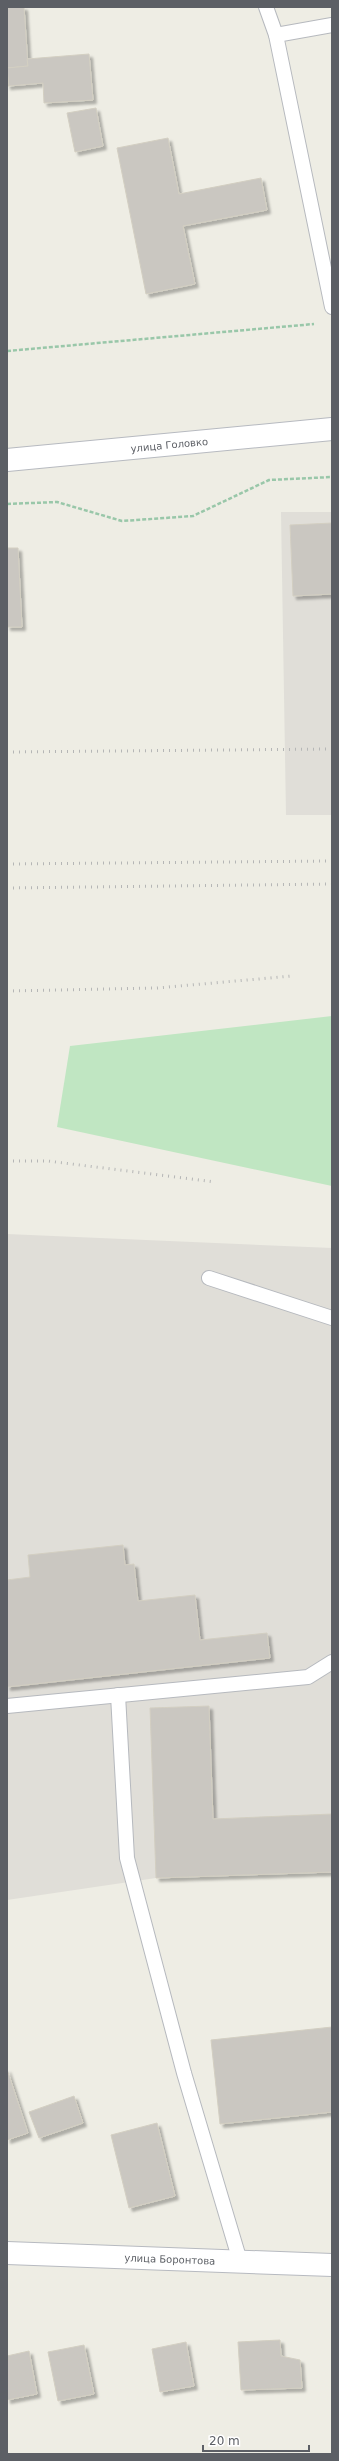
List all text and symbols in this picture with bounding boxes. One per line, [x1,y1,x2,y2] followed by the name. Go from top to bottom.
[130,436,209,454] street label: улица Головко
[124,2252,216,2267] street label: улица Боронтова
[203,2427,309,2453] scale bar
[209,2434,240,2448] text: 20 m

